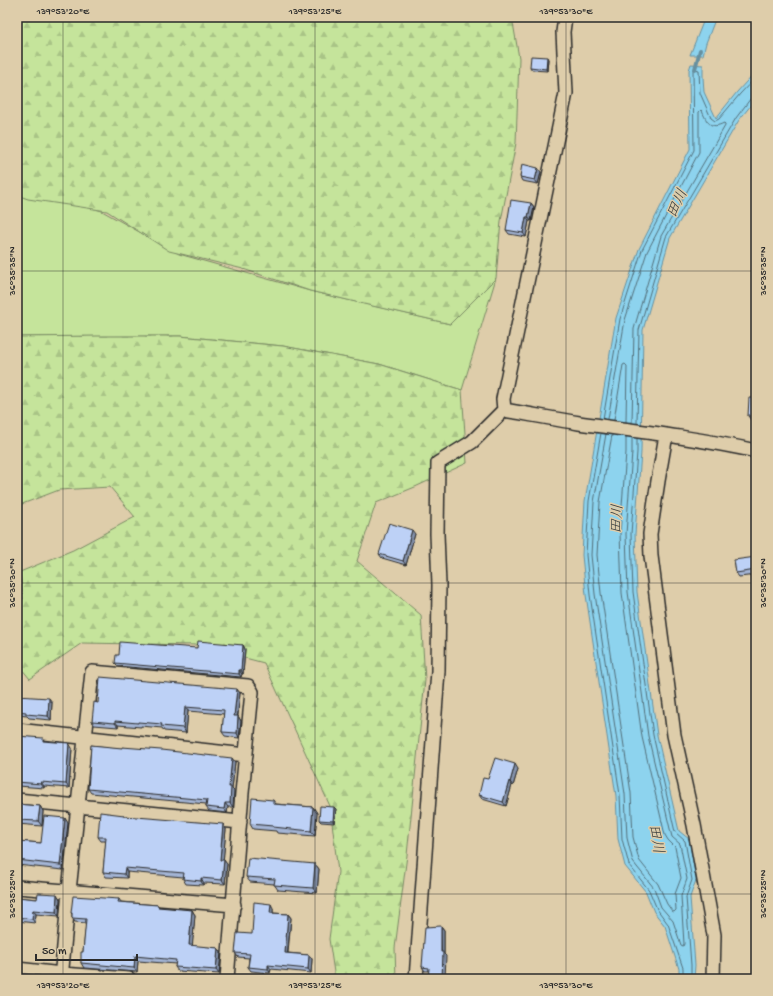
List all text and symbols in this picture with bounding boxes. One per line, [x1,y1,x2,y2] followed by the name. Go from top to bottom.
[36,6,90,18] text: 139°53'20"E
[288,6,342,18] text: 139°53'25"E
[539,6,593,18] text: 139°53'30"E
[664,187,692,221] water label: 田川
[7,246,19,296] text: 36°35'35"N
[758,246,770,296] text: 36°35'35"N
[608,504,628,534] water label: 田川
[7,558,19,609] text: 36°35'30"N
[758,558,770,609] text: 36°35'30"N
[644,823,666,855] water label: 田川
[7,869,19,919] text: 36°35'25"N
[758,869,770,919] text: 36°35'25"N
[36,936,137,962] scale bar
[42,945,67,959] text: 50 m
[36,980,90,992] text: 139°53'20"E
[288,980,342,992] text: 139°53'25"E
[539,980,593,992] text: 139°53'30"E

